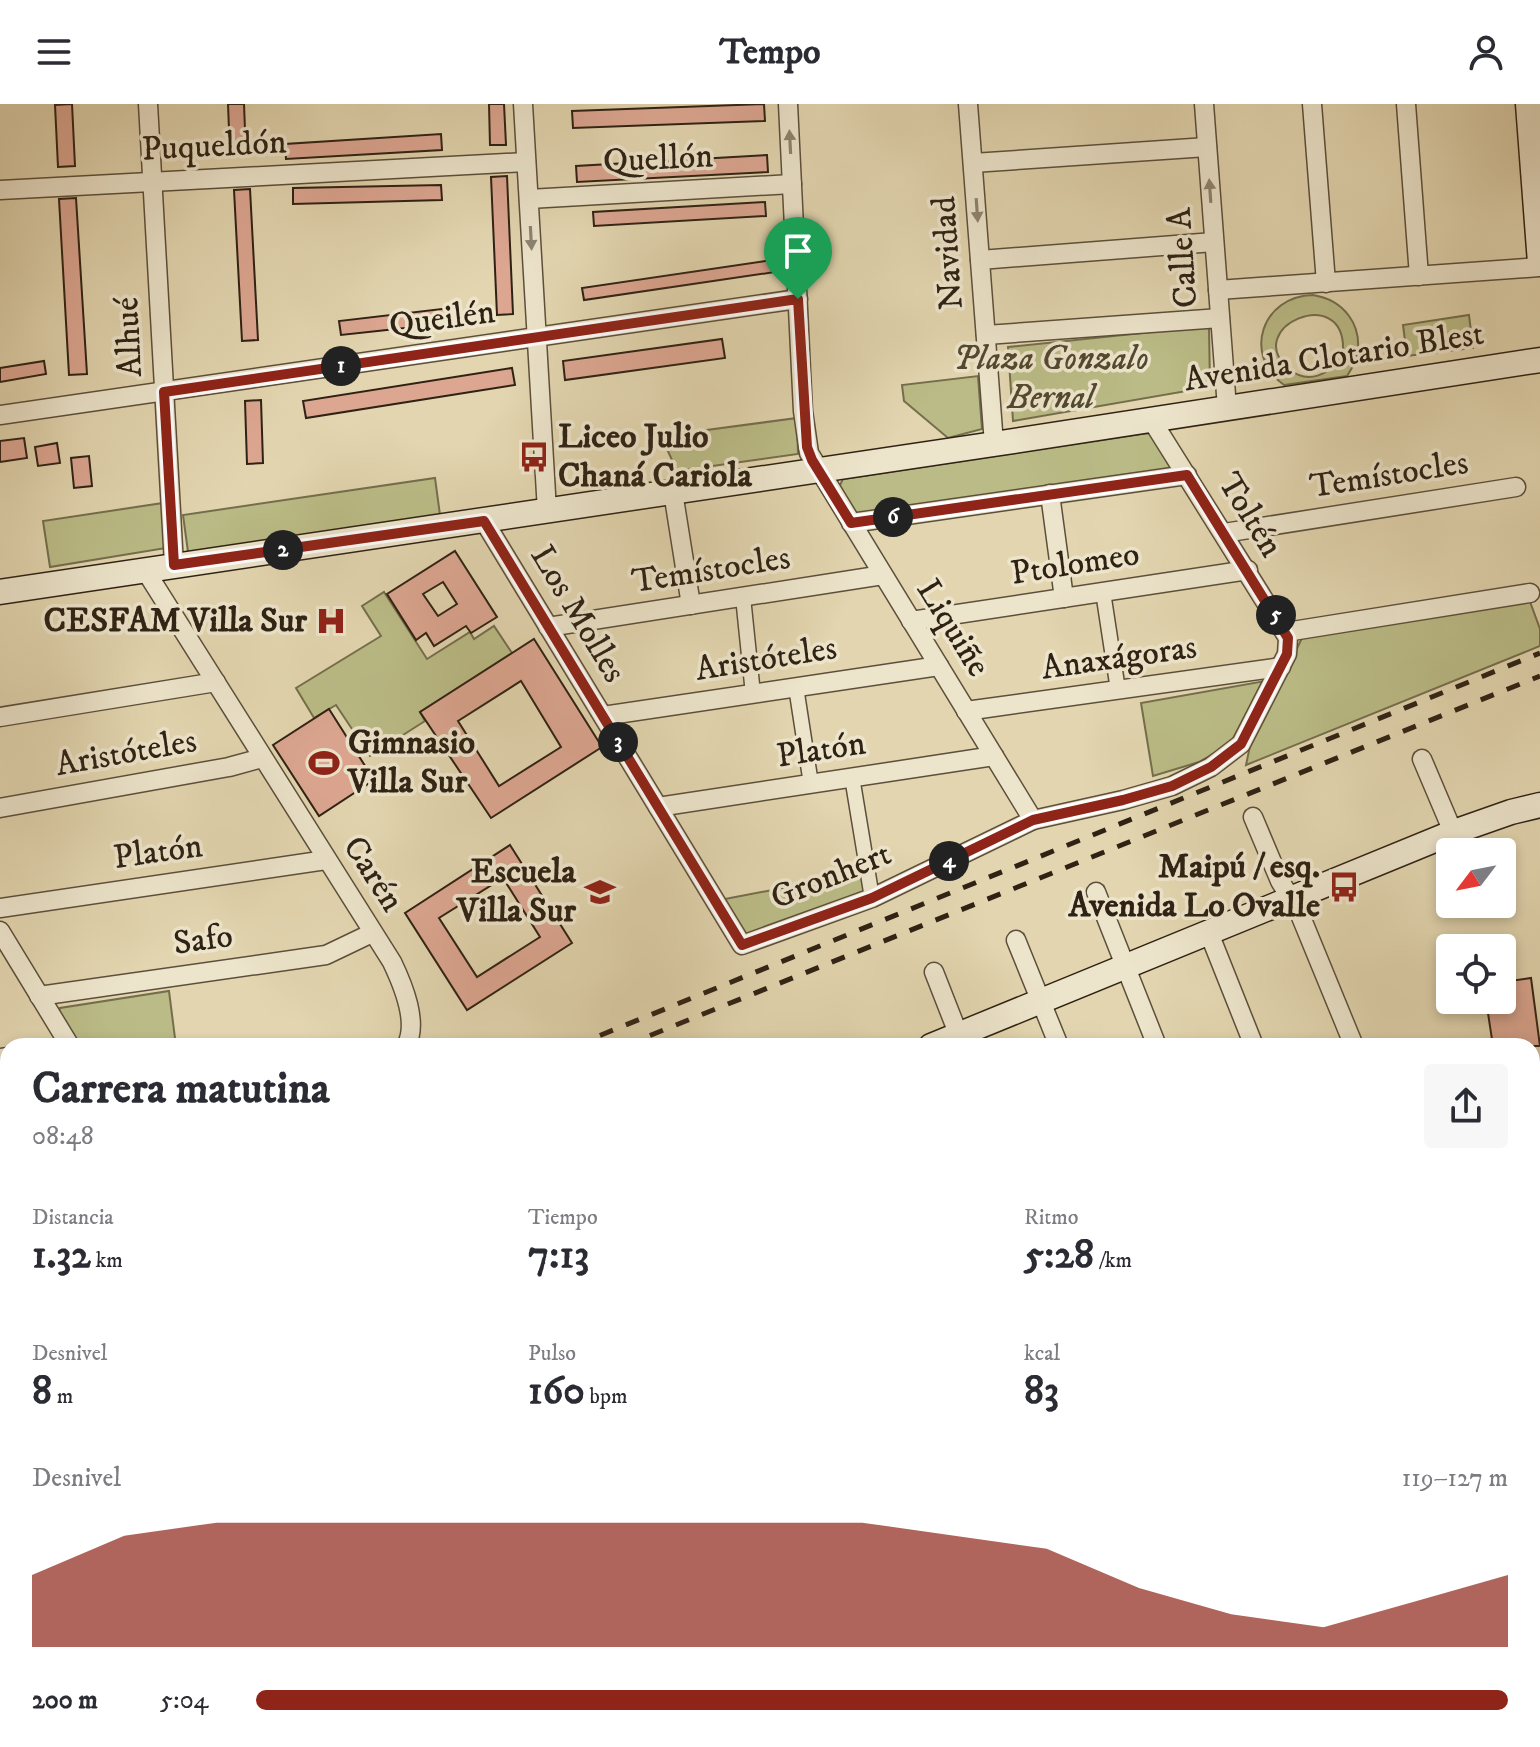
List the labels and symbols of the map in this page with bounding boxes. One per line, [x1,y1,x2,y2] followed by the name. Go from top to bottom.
[141,121,288,171] street label: Puqueldón
[783,129,796,154] one-way arrow
[602,135,714,183] street label: Quellón
[1203,178,1216,203] one-way arrow
[923,195,973,311] street label: Navidad
[970,198,983,223] one-way arrow
[1159,206,1207,310] street label: Calle A
[764,217,832,299] pin
[525,226,538,251] one-way arrow
[386,291,498,347] street label: Queilén
[106,296,152,378] street label: Alhué
[1181,313,1487,401] street label: Avenida Clotario Blest
[953,338,1149,419] park label: Plaza Gonzalo Bernal
[321,346,361,386] pin: 1
[558,416,752,497] place label: Liceo Julio Chaná Cariola
[517,440,551,474] bus stop icon: Liceo Julio Chaná Cariola
[1307,442,1471,508] street label: Temístocles
[1208,465,1292,565] street label: Toltén
[873,497,913,537] pin: 6
[263,530,303,570] pin: 2
[1008,533,1142,595] street label: Ptolomeo
[629,537,793,603] street label: Temístocles
[521,538,635,690] street label: Los Molles
[907,572,999,684] street label: Liquiñe
[1256,595,1296,635] pin: 5
[43,600,307,642] place label: CESFAM Villa Sur
[314,604,348,638] hospital icon: CESFAM Villa Sur
[1039,626,1199,690] street label: Anaxágoras
[692,627,840,691] street label: Aristóteles
[52,720,200,786] street label: Aristóteles
[346,722,475,803] place label: Gimnasio Villa Sur
[598,722,638,762] pin: 3
[774,722,869,778] street label: Platón
[307,746,341,780] sports icon: Gimnasio Villa Sur
[111,825,205,879] street label: Platón
[333,828,413,920] street label: Carén
[765,833,897,919] street label: Gronhert
[1436,838,1516,918] north arrow
[929,841,969,881] pin: 4
[1068,846,1320,927] place label: Maipú / esq. Avenida Lo Ovalle
[455,851,577,932] place label: Escuela Villa Sur
[1327,870,1361,904] bus stop icon: Maipú / esq. Avenida Lo Ovalle
[583,875,617,909] school or university icon: Escuela Villa Sur
[171,915,235,965] street label: Safo

